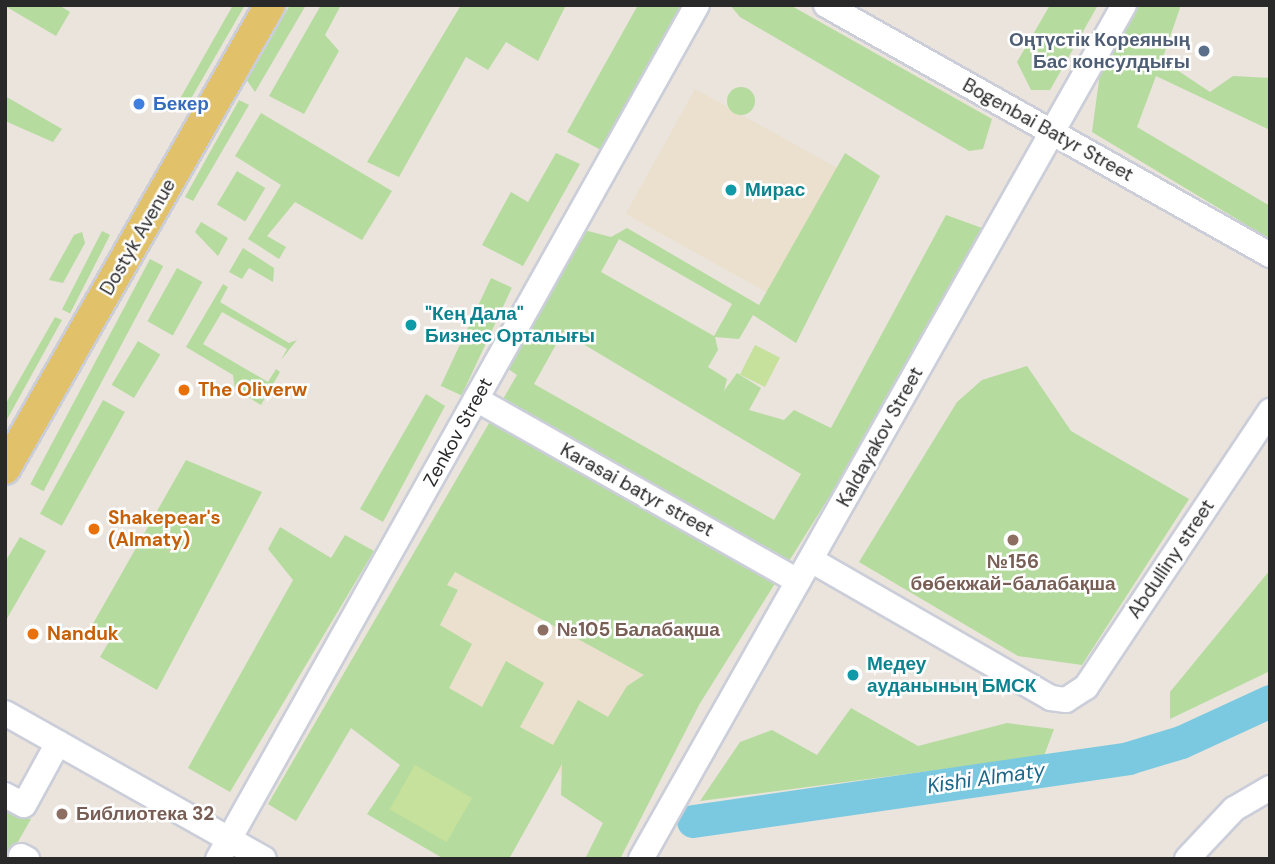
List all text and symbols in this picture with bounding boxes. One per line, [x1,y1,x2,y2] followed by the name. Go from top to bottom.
[1009,29,1190,73] place label: Оңтүстік Кореяның Бас консулдығы
[1196,43,1212,59] marker: Оңтүстік Кореяның Бас консулдығы
[959,74,1137,186] street label: Bogenbai Batyr Street
[153,93,209,115] place label: Бекер
[131,96,147,112] marker: Бекер
[95,175,181,299] street label: Dostyk Avenue
[745,179,805,201] place label: Мирас
[723,182,739,198] marker: Мирас
[425,303,595,347] place label: "Кең Дала" Бизнес Орталығы
[403,317,419,333] marker: "Кең Дала" Бизнес Орталығы
[832,363,928,511] street label: Kaldayakov Street
[419,374,497,490] street label: Zenkov Street
[198,379,307,401] place label: The Oliverw
[176,382,192,398] marker: The Oliverw
[556,438,718,542] street label: Karasai batyr street
[1123,495,1219,623] street label: Abdulliny street
[108,507,221,551] place label: Shakepear's (Almaty)
[86,521,102,537] marker: Shakepear's (Almaty)
[1005,532,1021,548] marker: №156 бөбекжай-балабақша
[910,551,1116,595] place label: №156 бөбекжай-балабақша
[557,619,720,641] place label: №105 Балабақша
[535,622,551,638] marker: №105 Балабақша
[47,623,119,645] place label: Nanduk
[25,626,41,642] marker: Nanduk
[867,653,1036,697] place label: Медеу ауданының БМСК
[845,667,861,683] marker: Медеу ауданының БМСК
[925,757,1047,799] water label: Kіshі Almaty
[76,803,214,825] place label: Библиотека 32
[54,806,70,822] marker: Библиотека 32

